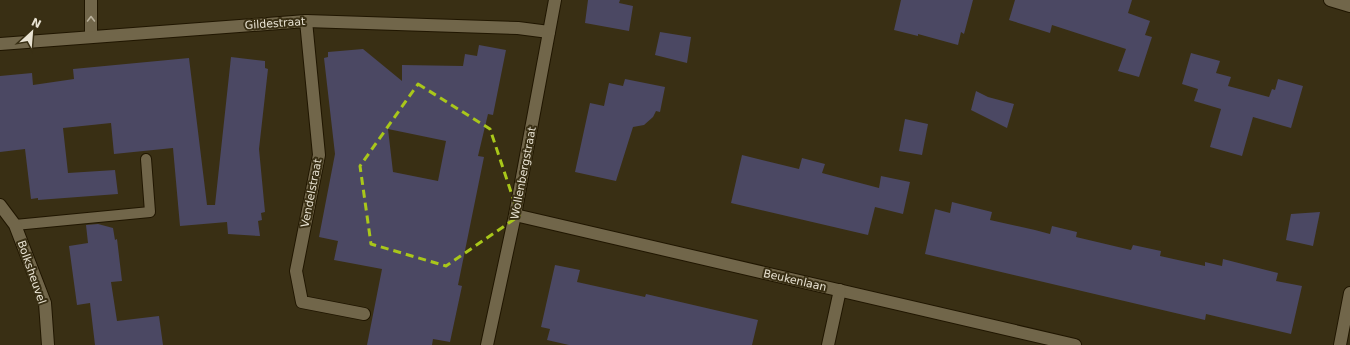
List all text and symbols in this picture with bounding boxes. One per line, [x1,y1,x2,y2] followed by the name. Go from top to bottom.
[12,12,52,52] north arrow
[244,15,306,32] street label: Gildestraat
[29,16,43,31] text: N
[87,16,95,22] one-way arrow
[508,125,539,221] street label: Wollenbergstraat
[298,157,325,228] street label: Vendelstraat
[15,239,48,306] street label: Bolksheuvel
[762,267,828,294] street label: Beukenlaan

